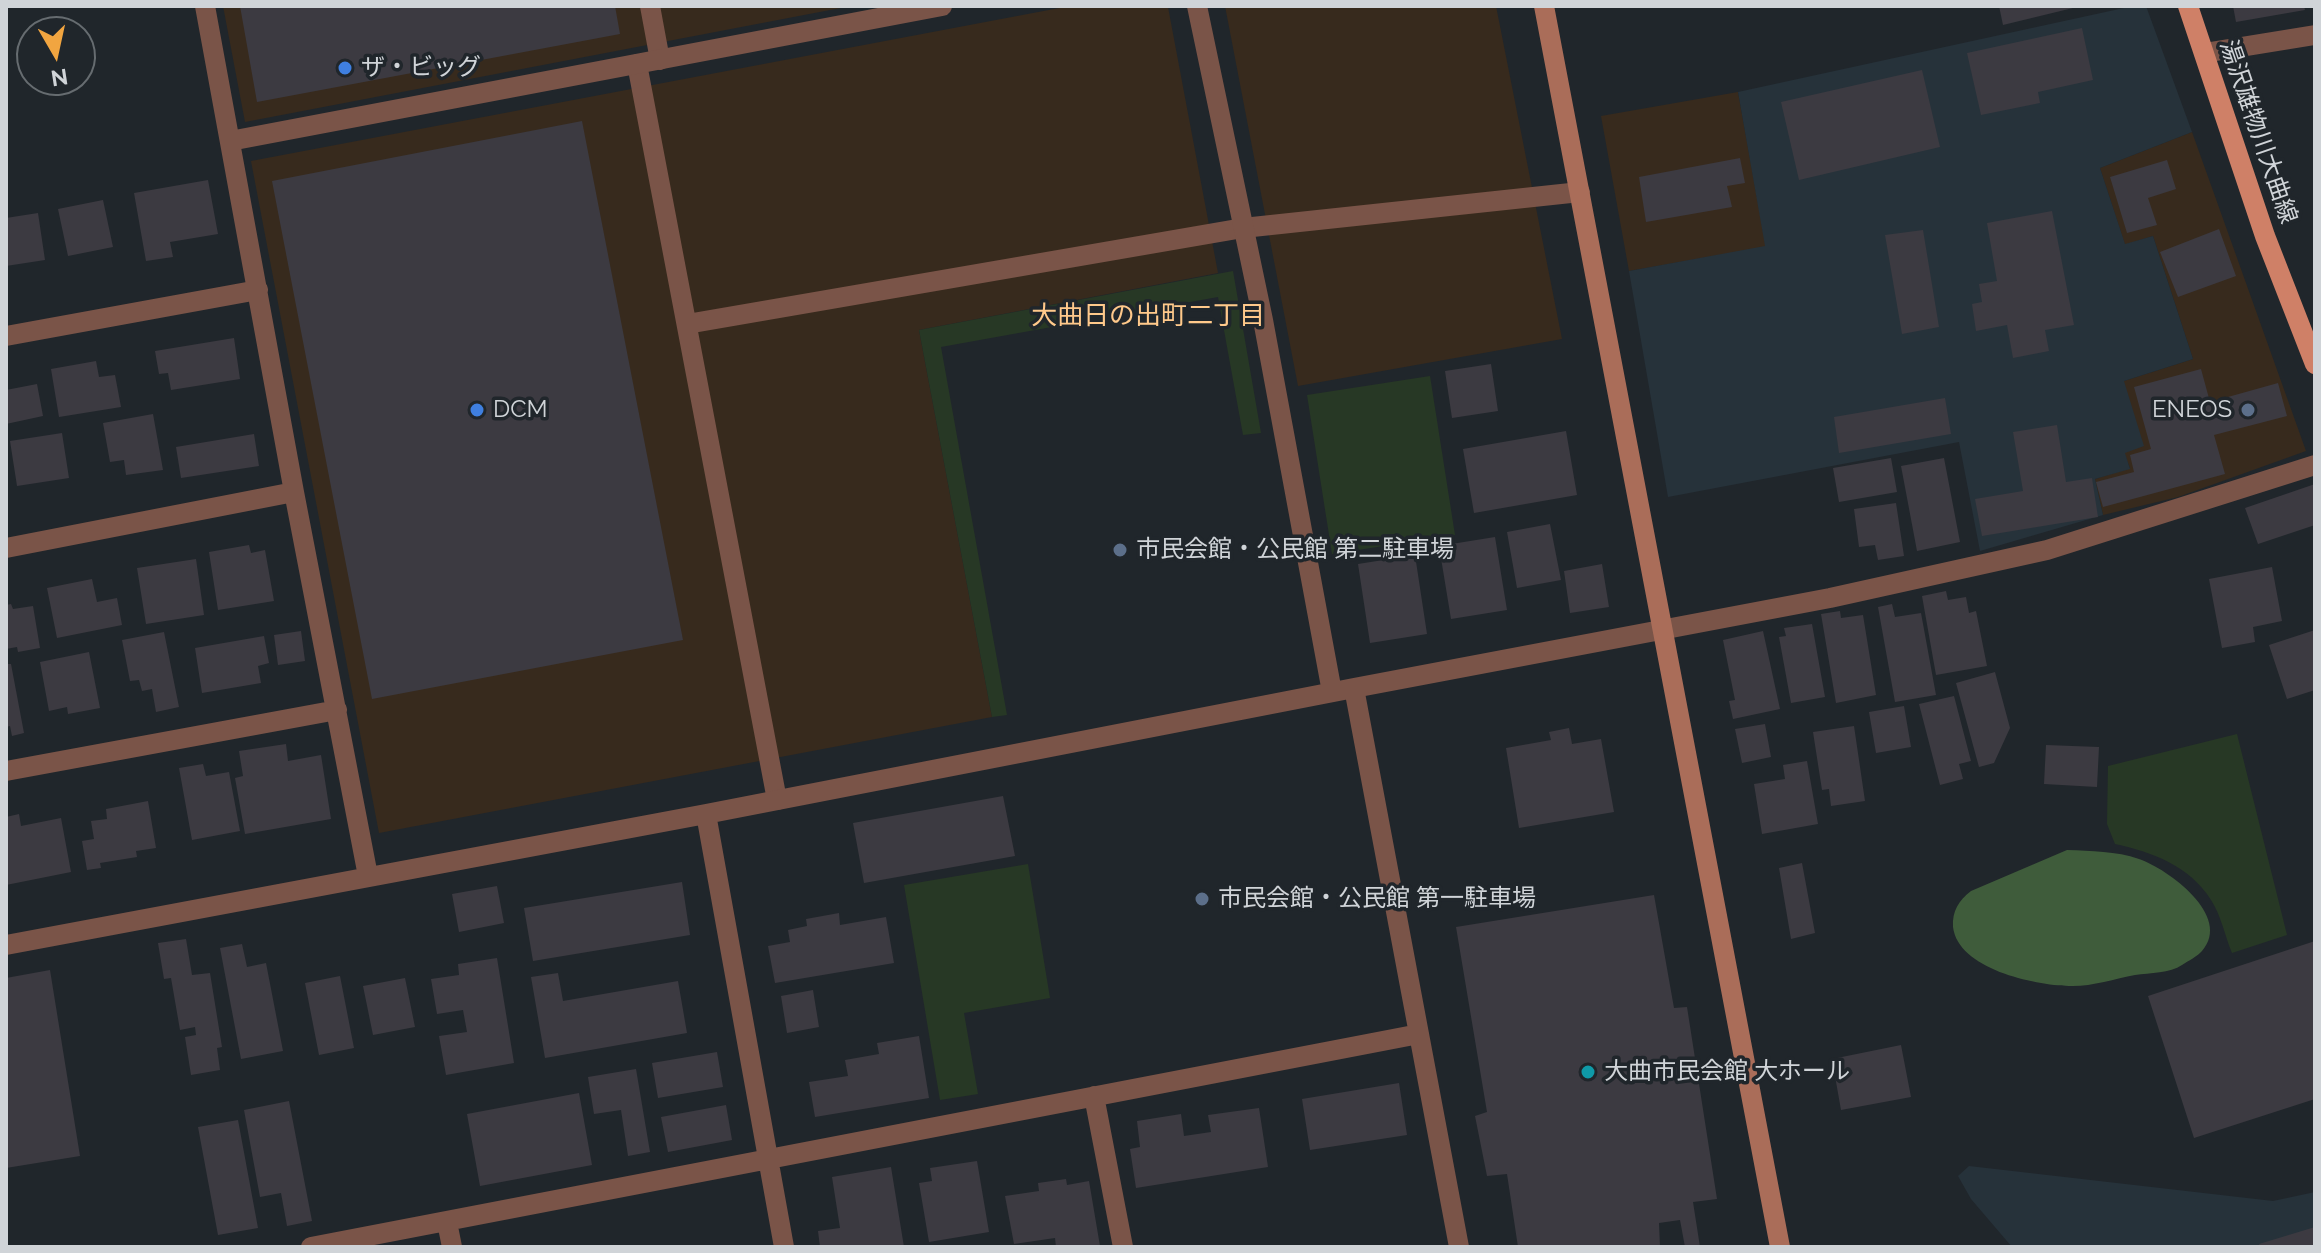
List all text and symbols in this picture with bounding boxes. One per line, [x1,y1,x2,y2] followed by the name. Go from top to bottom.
[16,16,96,96] north arrow
[2213,37,2303,227] street label: 湯沢雄物川大曲線
[361,54,481,82] place label: ザ・ビッグ
[336,59,354,77] marker: ザ・ビッグ
[49,64,70,92] text: N
[1031,300,1265,332] district label: 大曲日の出町二丁目
[493,396,548,424] place label: DCM
[2152,396,2232,424] place label: ENEOS
[468,401,486,419] marker: DCM
[2239,401,2257,419] marker: ENEOS
[1136,536,1454,564] place label: 市民会館・公民館 第二駐車場
[1111,541,1129,559] marker: 市民会館・公民館 第二駐車場
[1218,885,1536,913] place label: 市民会館・公民館 第一駐車場
[1193,890,1211,908] marker: 市民会館・公民館 第一駐車場
[1604,1058,1850,1086] place label: 大曲市民会館 大ホール
[1579,1063,1597,1081] marker: 大曲市民会館 大ホール

